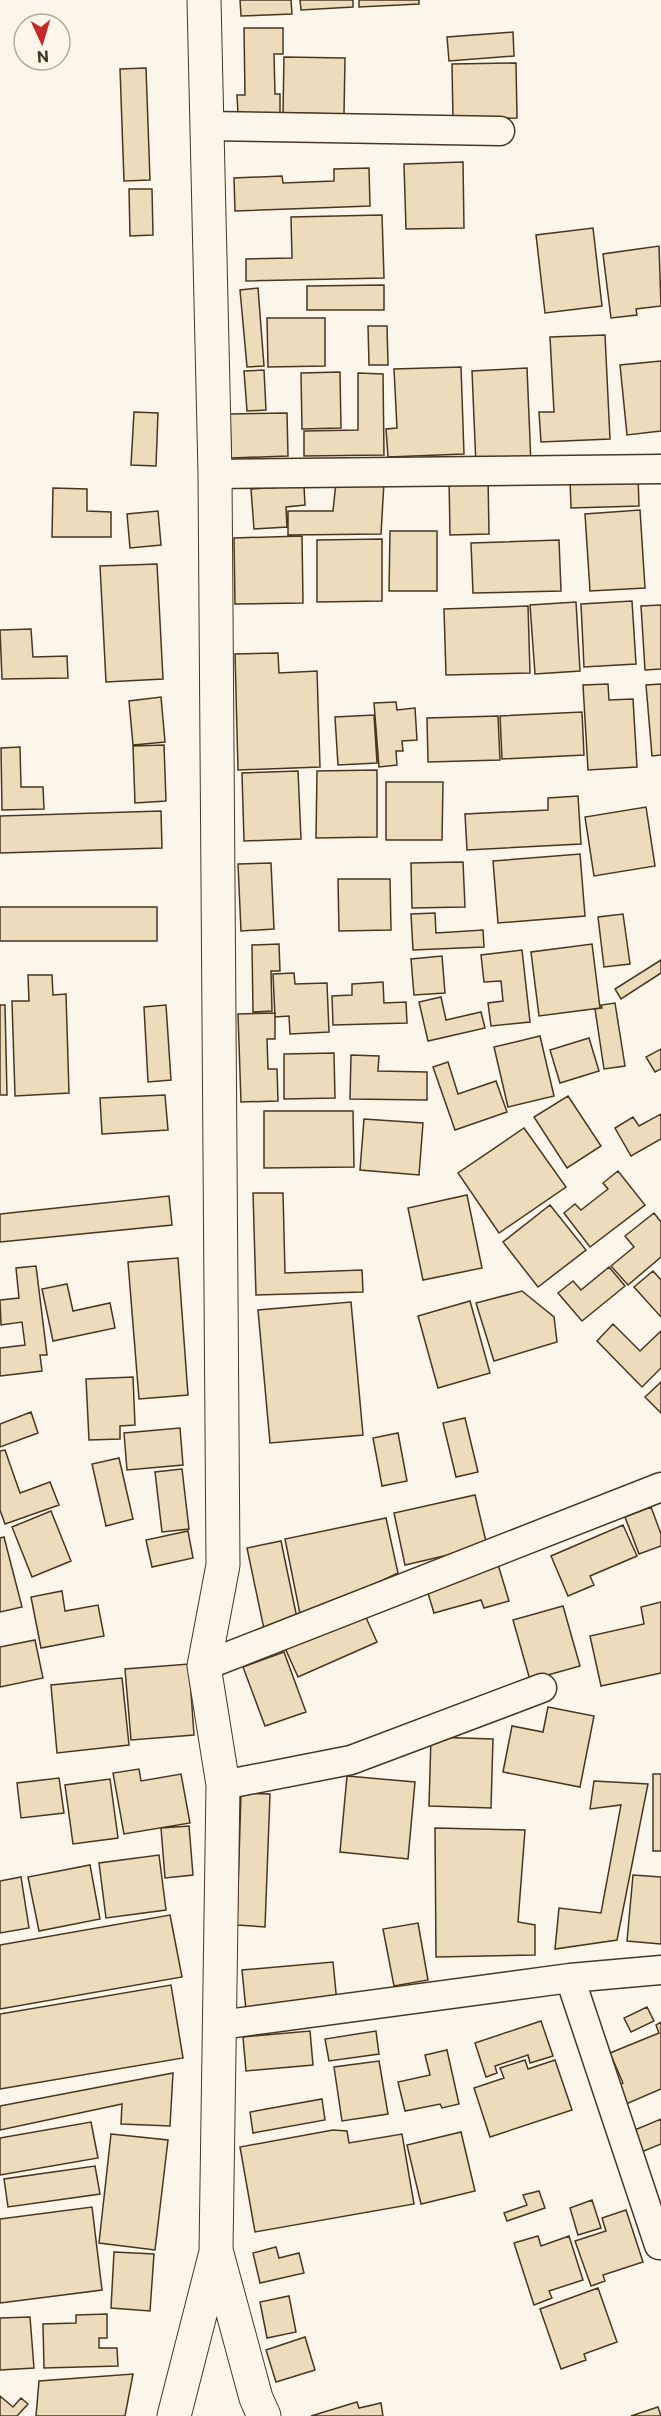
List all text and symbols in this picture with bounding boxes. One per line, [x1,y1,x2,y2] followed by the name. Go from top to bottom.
[12,12,72,72] north arrow
[36,48,50,67] text: N

